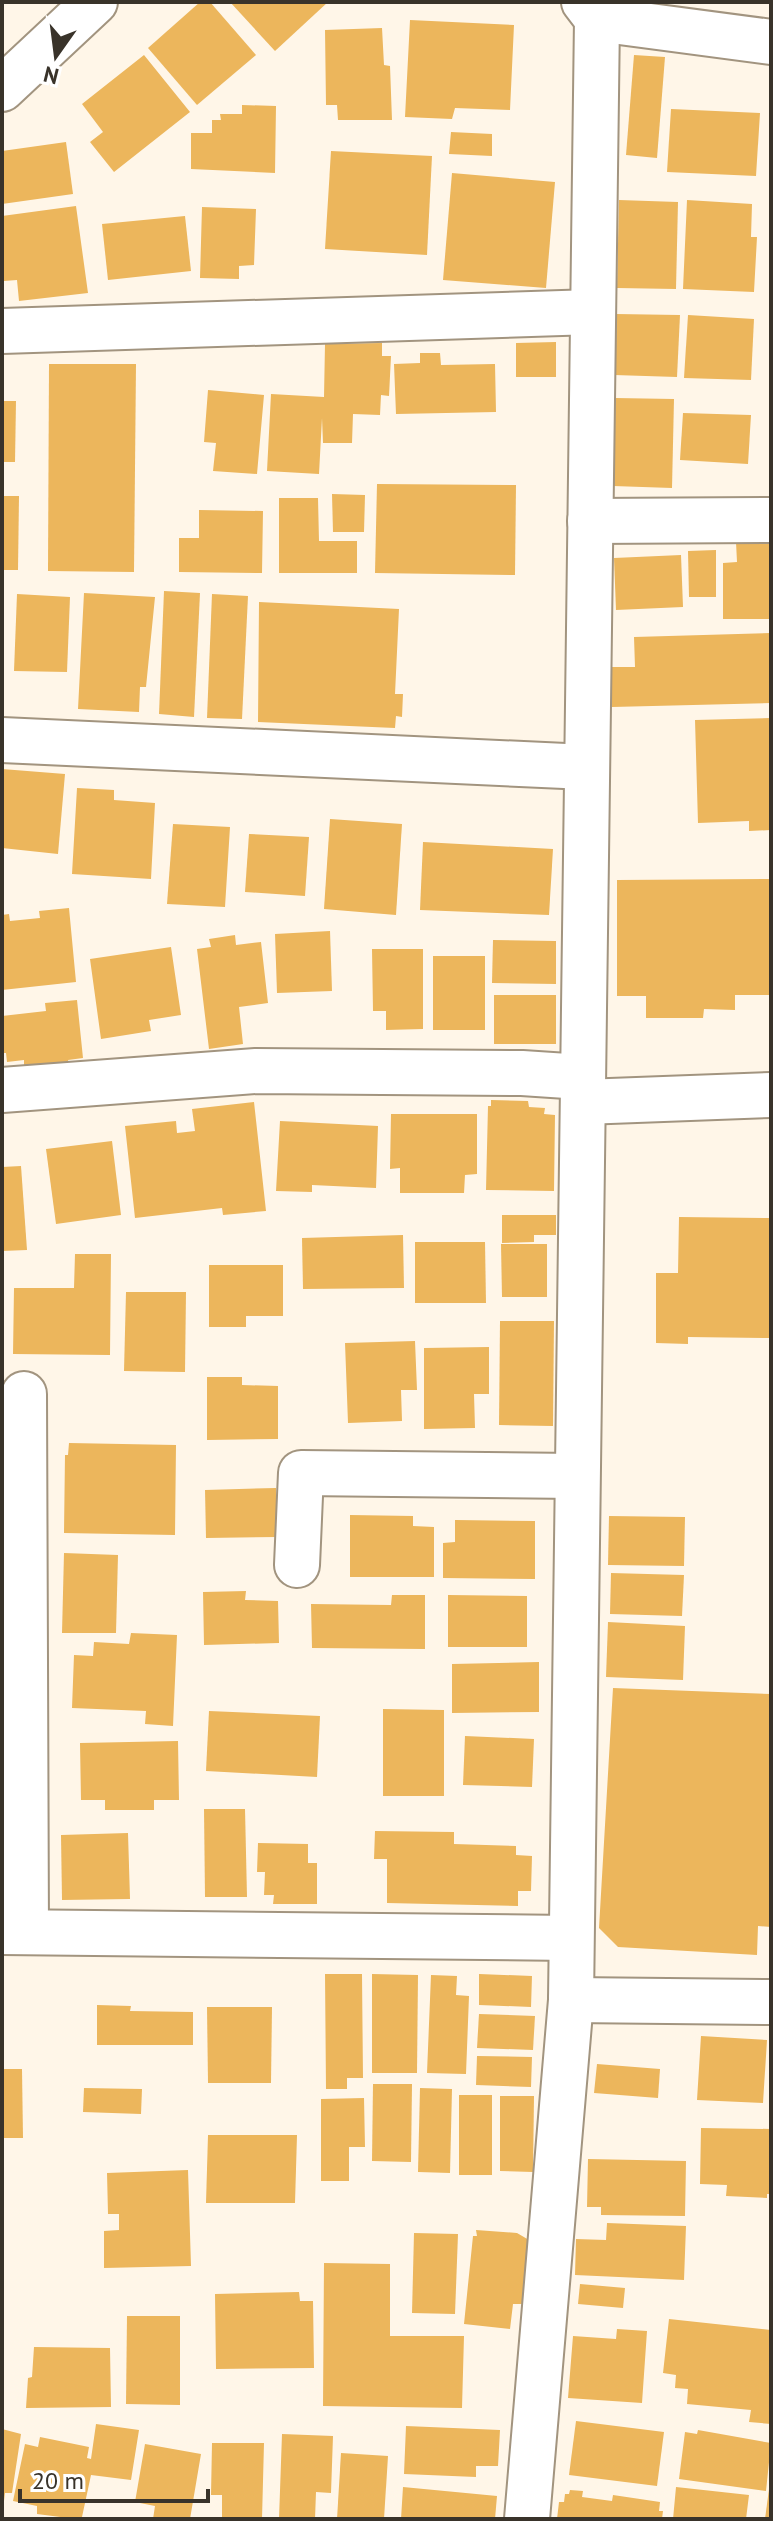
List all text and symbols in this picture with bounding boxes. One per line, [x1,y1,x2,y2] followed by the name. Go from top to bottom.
[16,16,96,96] north arrow
[41,60,62,91] text: N
[20,2453,208,2503] scale bar
[32,2465,84,2496] text: 20 m

